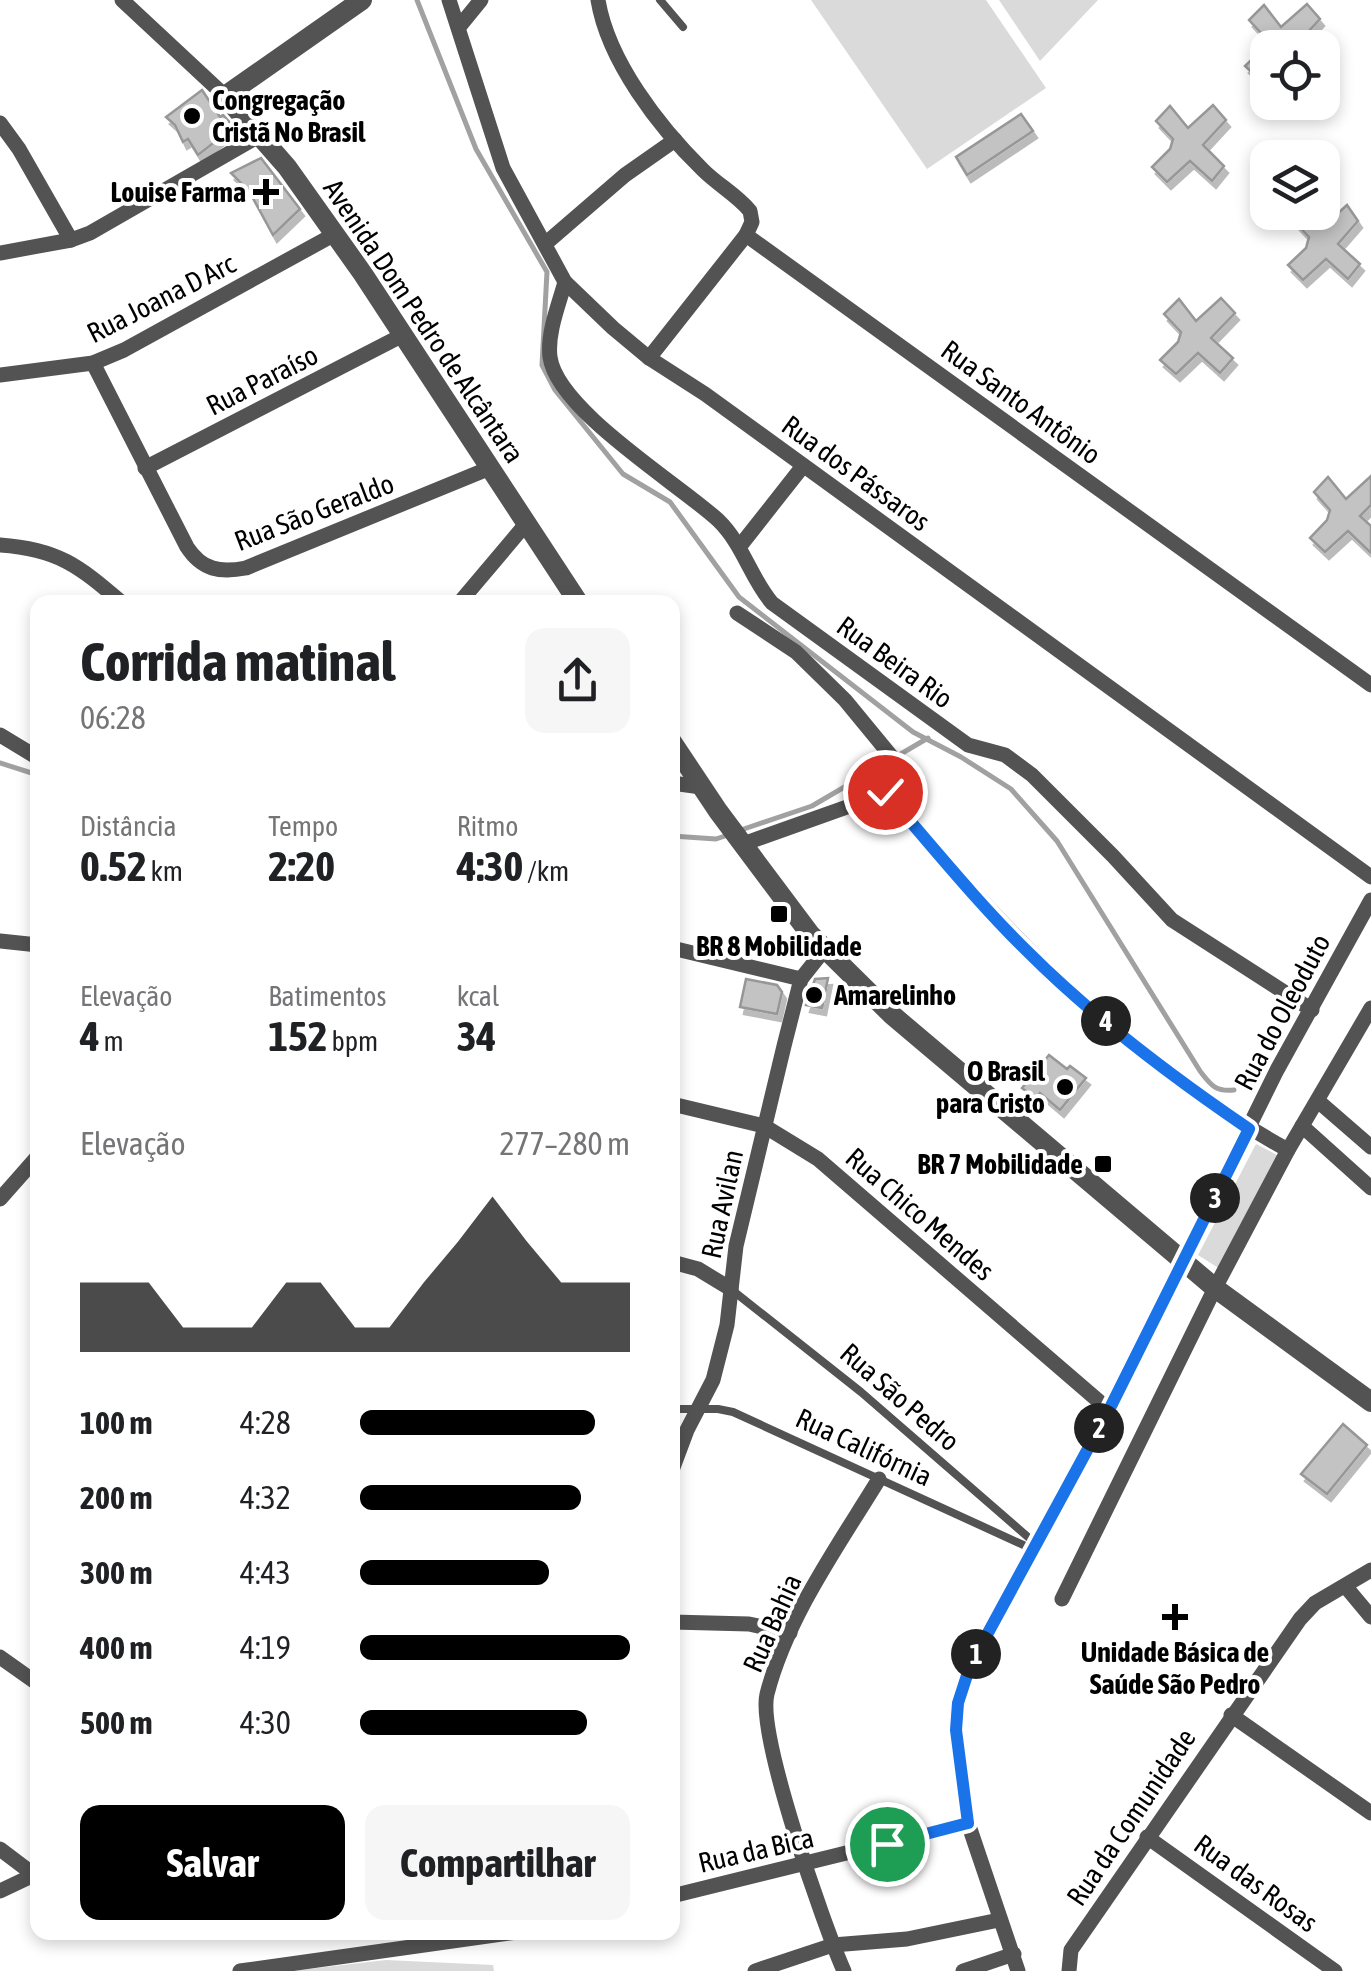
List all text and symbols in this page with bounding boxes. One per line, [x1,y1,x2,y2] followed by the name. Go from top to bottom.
[1250,30,1340,230] map controls
[1250,30,1340,120] button: locate
[212,84,366,148] place label: Congregação Cristã No Brasil
[181,105,203,127] marker: Congregação Cristã No Brasil
[1250,140,1340,230] button: layers
[317,173,531,469] street label: Avenida Dom Pedro de Alcântara
[110,176,246,208] place label: Louise Farma
[255,181,277,203] marker: Louise Farma
[82,247,241,349] street label: Rua Joana D Arc
[935,334,1107,470] street label: Rua Santo Antônio
[201,338,323,422] street label: Rua Paraíso
[776,409,936,537] street label: Rua dos Pássaros
[230,467,398,557] street label: Rua São Geraldo
[831,609,959,715] street label: Rua Beira Rio
[525,628,630,733] button: share
[80,630,395,693] text: Corrida matinal
[80,699,146,736] text: 06:28
[843,750,928,835] pin
[858,765,913,820] icon: check
[80,810,177,842] text: Distância
[268,810,338,842] text: Tempo
[457,810,518,842] text: Ritmo
[80,842,147,890] text: 0.52
[268,842,335,890] text: 2:20
[457,842,523,890] text: 4:30
[147,855,183,887] text: km
[523,855,569,887] text: /km
[768,903,790,925] marker: BR 8 Mobilidade
[1228,929,1336,1095] street label: Rua do Oleoduto
[696,930,862,962] place label: BR 8 Mobilidade
[833,979,956,1011] place label: Amarelinho
[80,980,172,1012] text: Elevação
[268,980,386,1012] text: Batimentos
[457,980,499,1012] text: kcal
[803,984,825,1006] marker: Amarelinho
[1081,996,1131,1046] pin: 4
[1099,1005,1113,1037] text: 4
[80,1012,100,1060] text: 4
[268,1012,328,1060] text: 152
[457,1012,496,1060] text: 34
[100,1025,124,1057] text: m
[328,1025,378,1057] text: bpm
[936,1055,1046,1119] place label: O Brasil para Cristo
[1054,1076,1076,1098] marker: O Brasil para Cristo
[80,1125,186,1162] text: Elevação
[500,1125,630,1162] text: 277–280 m
[840,1141,1000,1287] street label: Rua Chico Mendes
[695,1147,749,1261] street label: Rua Avilan
[917,1148,1083,1180] place label: BR 7 Mobilidade
[1092,1153,1114,1175] marker: BR 7 Mobilidade
[1190,1173,1240,1223] pin: 3
[1208,1182,1222,1214] text: 3
[834,1337,966,1457] street label: Rua São Pedro
[791,1402,937,1492] street label: Rua Califórnia
[1074,1403,1124,1453] pin: 2
[80,1404,153,1441] text: 100 m
[240,1404,291,1441] text: 4:28
[1092,1412,1106,1444] text: 2
[80,1479,153,1516] text: 200 m
[240,1479,291,1516] text: 4:32
[80,1554,153,1591] text: 300 m
[240,1554,291,1591] text: 4:43
[736,1569,808,1677] street label: Rua Bahia
[1162,1604,1188,1630] marker: Unidade Básica de Saúde São Pedro
[80,1629,153,1666] text: 400 m
[240,1629,291,1666] text: 4:19
[951,1629,1001,1679] pin: 1
[1081,1636,1269,1700] place label: Unidade Básica de Saúde São Pedro
[969,1638,983,1670] text: 1
[80,1704,153,1741] text: 500 m
[240,1704,291,1741] text: 4:30
[1060,1723,1202,1911] street label: Rua da Comunidade
[845,1802,930,1887] pin
[80,1805,345,1920] button: Salvar
[365,1805,630,1920] button: Compartilhar
[860,1817,915,1872] icon: arrive
[695,1821,817,1879] street label: Rua da Bica
[1188,1828,1324,1938] street label: Rua das Rosas

